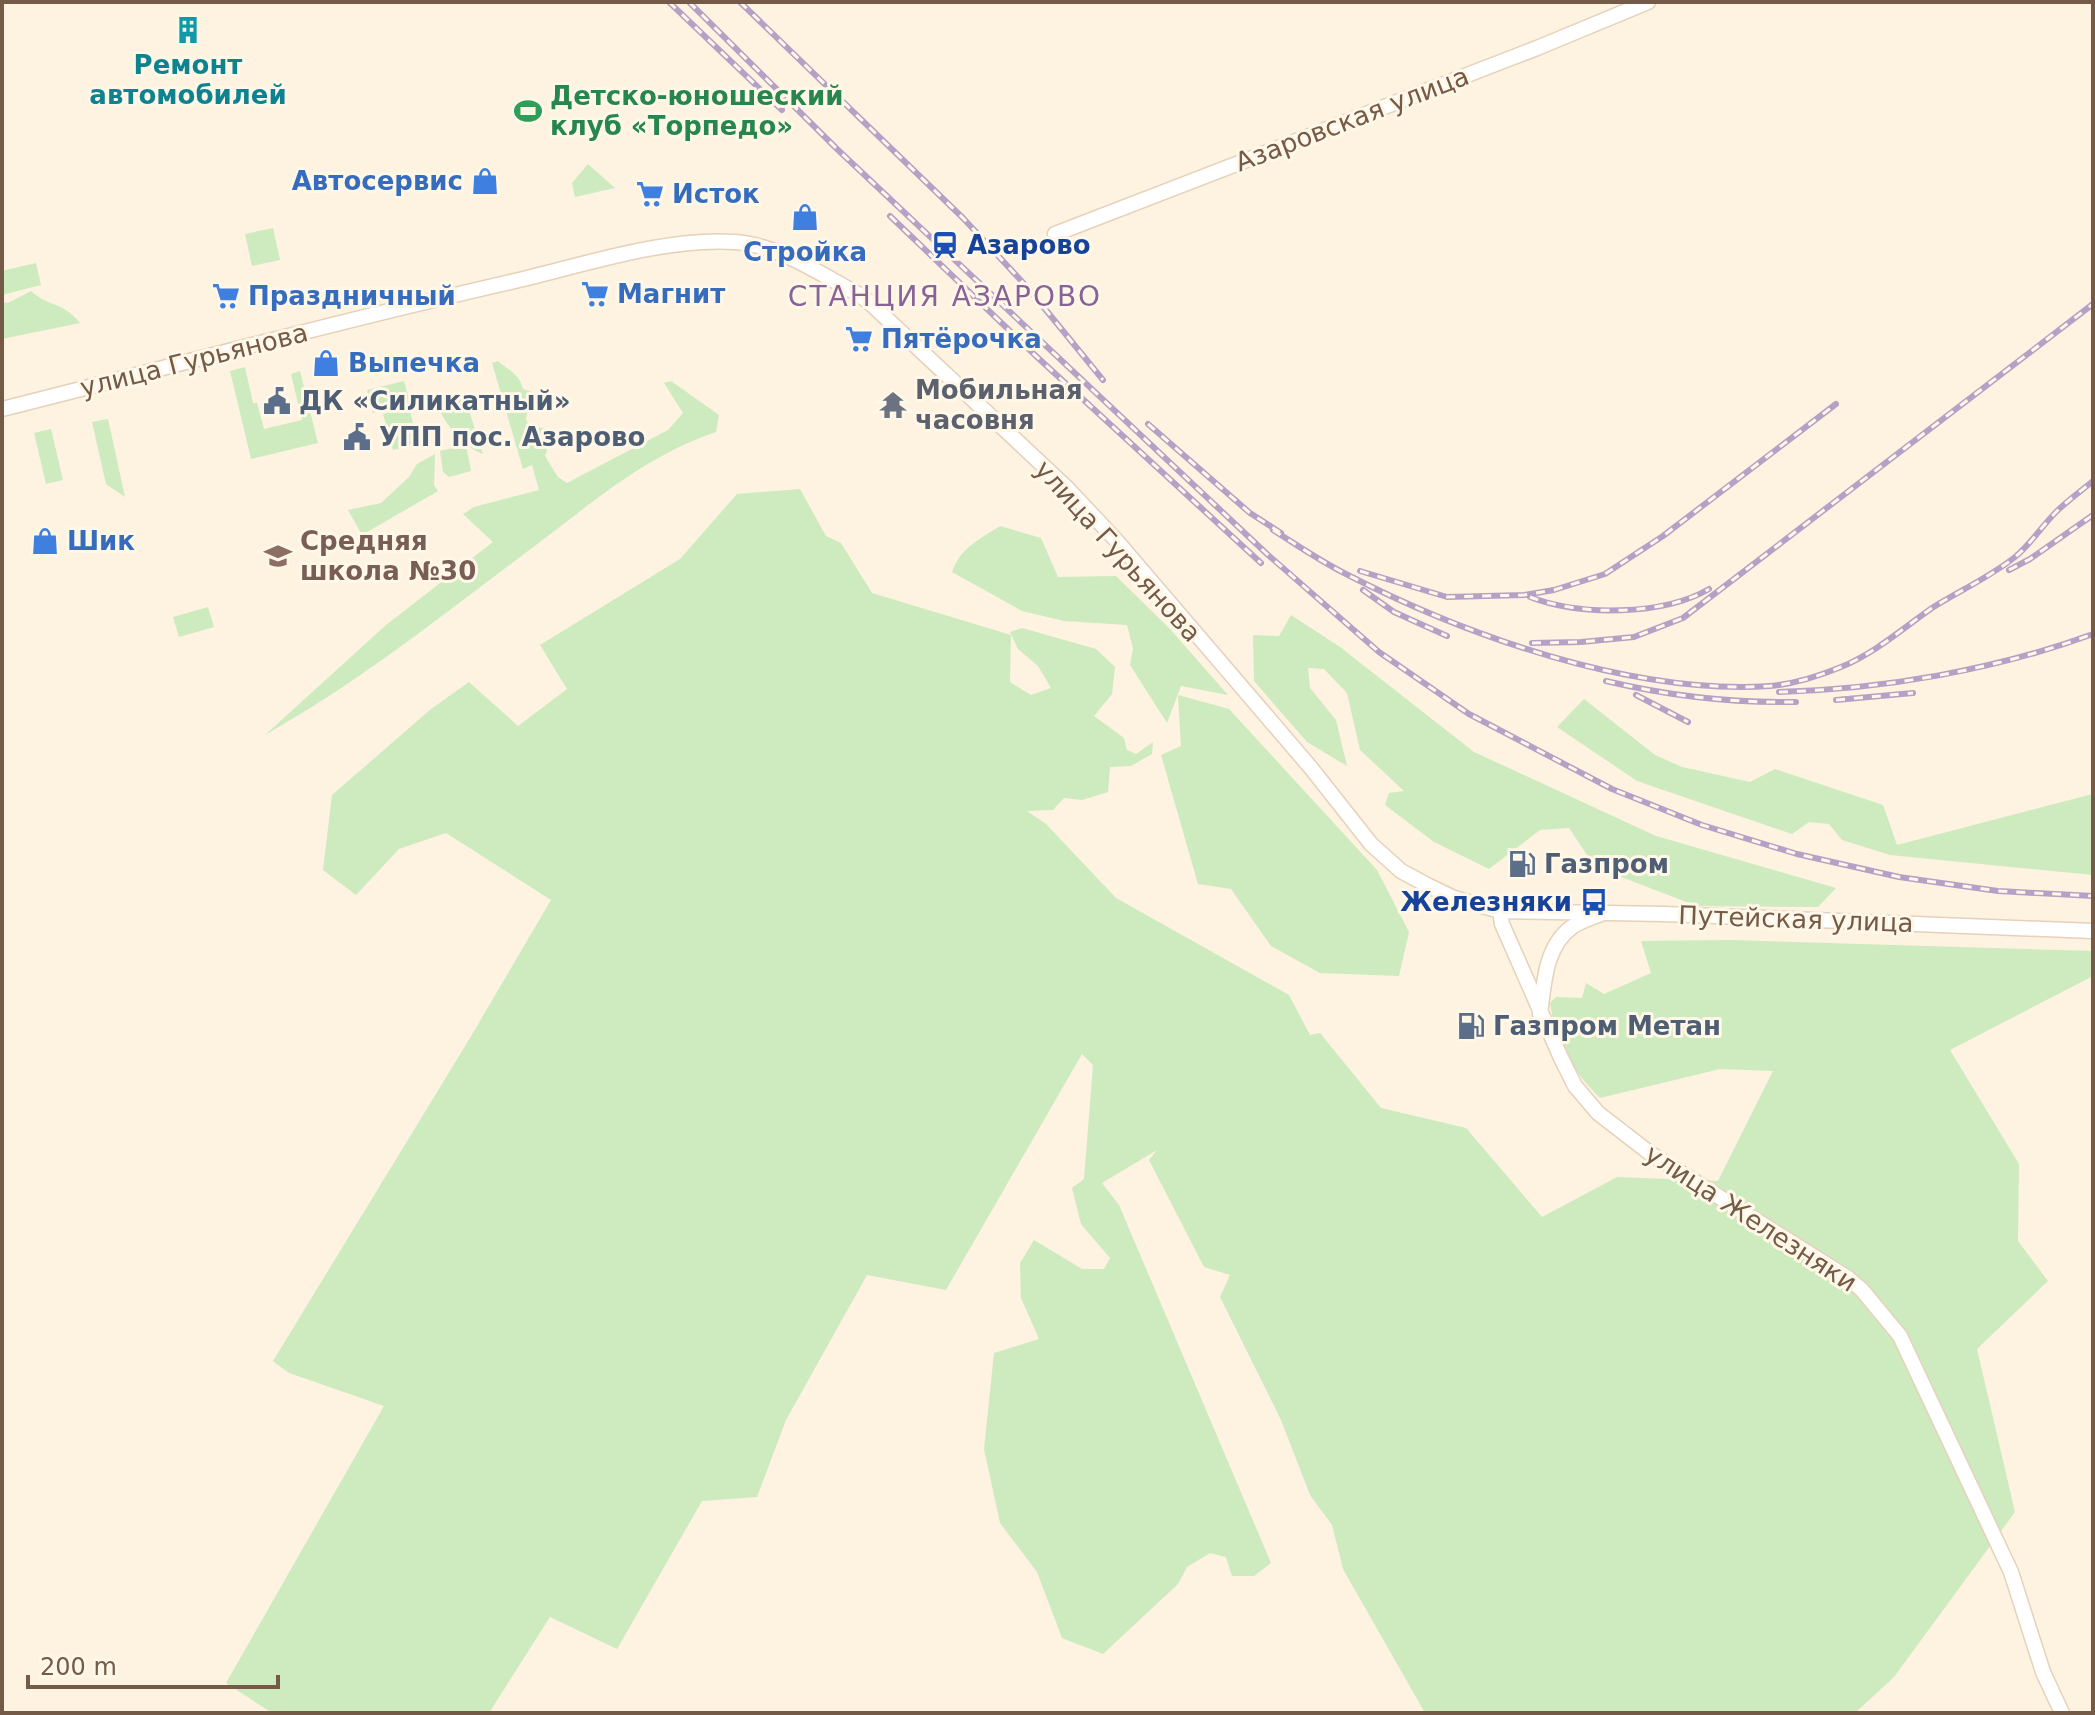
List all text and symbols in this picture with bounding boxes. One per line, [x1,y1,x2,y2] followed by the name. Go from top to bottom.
[173,15,203,45] building icon: Ремонт автомобилей
[89,50,287,110] place label: Ремонт автомобилей
[1231,61,1473,177] street label: Азаровская улица
[550,81,843,141] place label: Детско-юношеский клуб «Торпедо»
[513,96,543,126] sports icon: Детско-юношеский клуб «Торпедо»
[292,166,463,196] place label: Автосервис
[470,166,500,196] shop icon: Автосервис
[635,179,665,209] supermarket icon: Исток
[672,179,760,209] place label: Исток
[790,202,820,232] shop icon: Стройка
[930,230,960,260] station icon: Азарово
[967,230,1091,260] place label: Азарово
[743,237,867,267] place label: Стройка
[580,279,610,309] supermarket icon: Магнит
[617,279,725,309] place label: Магнит
[788,280,1102,313] district label: СТАНЦИЯ АЗАРОВО
[211,281,241,311] supermarket icon: Праздничный
[248,281,456,311] place label: Праздничный
[77,317,311,403] street label: улица Гурьянова
[844,324,874,354] supermarket icon: Пятёрочка
[881,324,1042,354] place label: Пятёрочка
[311,348,341,378] shop icon: Выпечка
[348,348,480,378] place label: Выпечка
[915,375,1083,435] place label: Мобильная часовня
[262,386,292,416] public building icon: ДК «Силикатный»
[299,386,571,416] place label: ДК «Силикатный»
[878,390,908,420] temple icon: Мобильная часовня
[342,422,372,452] public building icon: УПП пос. Азарово
[379,422,645,452] place label: УПП пос. Азарово
[1029,454,1207,648] street label: улица Гурьянова
[30,526,60,556] shop icon: Шик
[67,526,135,556] place label: Шик
[300,526,476,586] place label: Средняя школа №30
[263,541,293,571] school or university icon: Средняя школа №30
[1507,849,1537,879] fuel station icon: Газпром
[1544,849,1669,879] place label: Газпром
[1400,887,1572,917] place label: Железняки
[1579,887,1609,917] bus stop icon: Железняки
[1678,900,1914,938] street label: Путейская улица
[1456,1011,1486,1041] fuel station icon: Газпром Метан
[1493,1011,1721,1041] place label: Газпром Метан
[1639,1138,1863,1298] street label: улица Железняки
[28,1639,278,1689] scale bar
[40,1653,117,1681] text: 200 m

